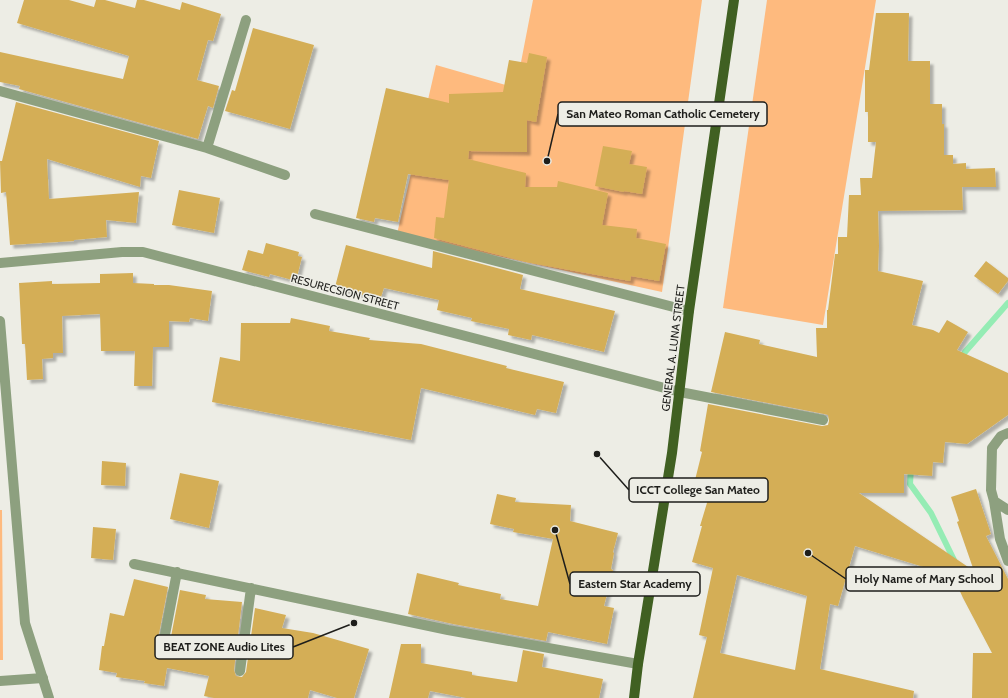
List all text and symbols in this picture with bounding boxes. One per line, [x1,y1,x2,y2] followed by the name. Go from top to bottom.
[558,102,767,126] callout: San Mateo Roman Catholic Cemetery
[566,106,760,121] text: San Mateo Roman Catholic Cemetery
[289,271,401,313] street label: RESURECSION STREET
[658,284,688,412] street label: GENERAL A. LUNA STREET
[629,478,768,502] callout: ICCT College San Mateo
[636,482,760,497] text: ICCT College San Mateo
[846,567,1002,591] callout: Holy Name of Mary School
[854,571,994,586] text: Holy Name of Mary School
[570,572,700,596] callout: Eastern Star Academy
[578,576,692,591] text: Eastern Star Academy
[155,635,293,659] callout: BEAT ZONE Audio Lites
[163,639,285,654] text: BEAT ZONE Audio Lites

